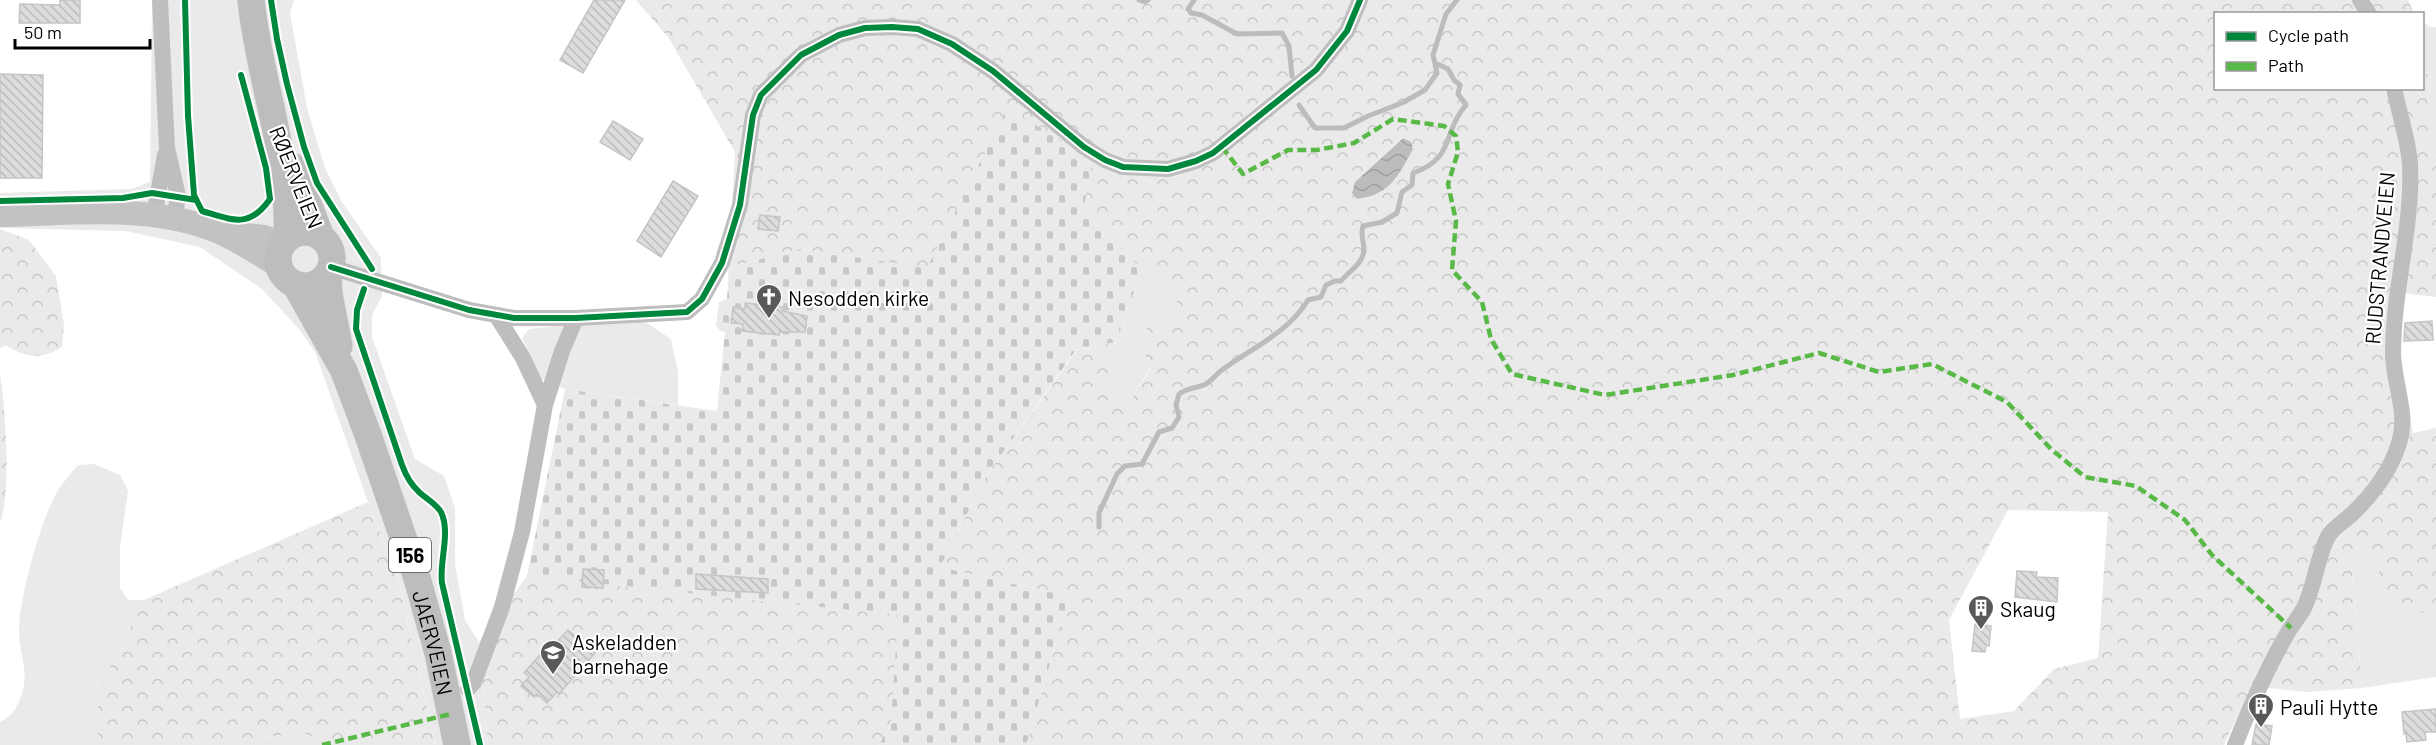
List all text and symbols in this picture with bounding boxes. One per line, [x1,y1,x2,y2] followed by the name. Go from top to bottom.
[15,12,150,50] scale bar
[2214,12,2424,90] legend
[24,21,62,43] text: 50 m
[2268,24,2349,46] text: Cycle path
[2268,54,2304,76] text: Path
[265,122,329,232] street label: RØERVEIEN
[2359,171,2399,345] street label: RUDSTRANDVEIEN
[754,282,784,320] church icon: Nesodden kirke
[788,285,929,310] place label: Nesodden kirke
[389,538,431,572] road number: 156
[408,587,459,697] street label: JAERVEIEN
[1966,593,1996,631] building icon: Skaug
[2000,596,2056,621] place label: Skaug
[572,629,677,678] place label: Askeladden barnehage
[538,638,568,676] school or university icon: Askeladden barnehage
[2246,691,2276,729] building icon: Pauli Hytte
[2280,694,2378,719] place label: Pauli Hytte

